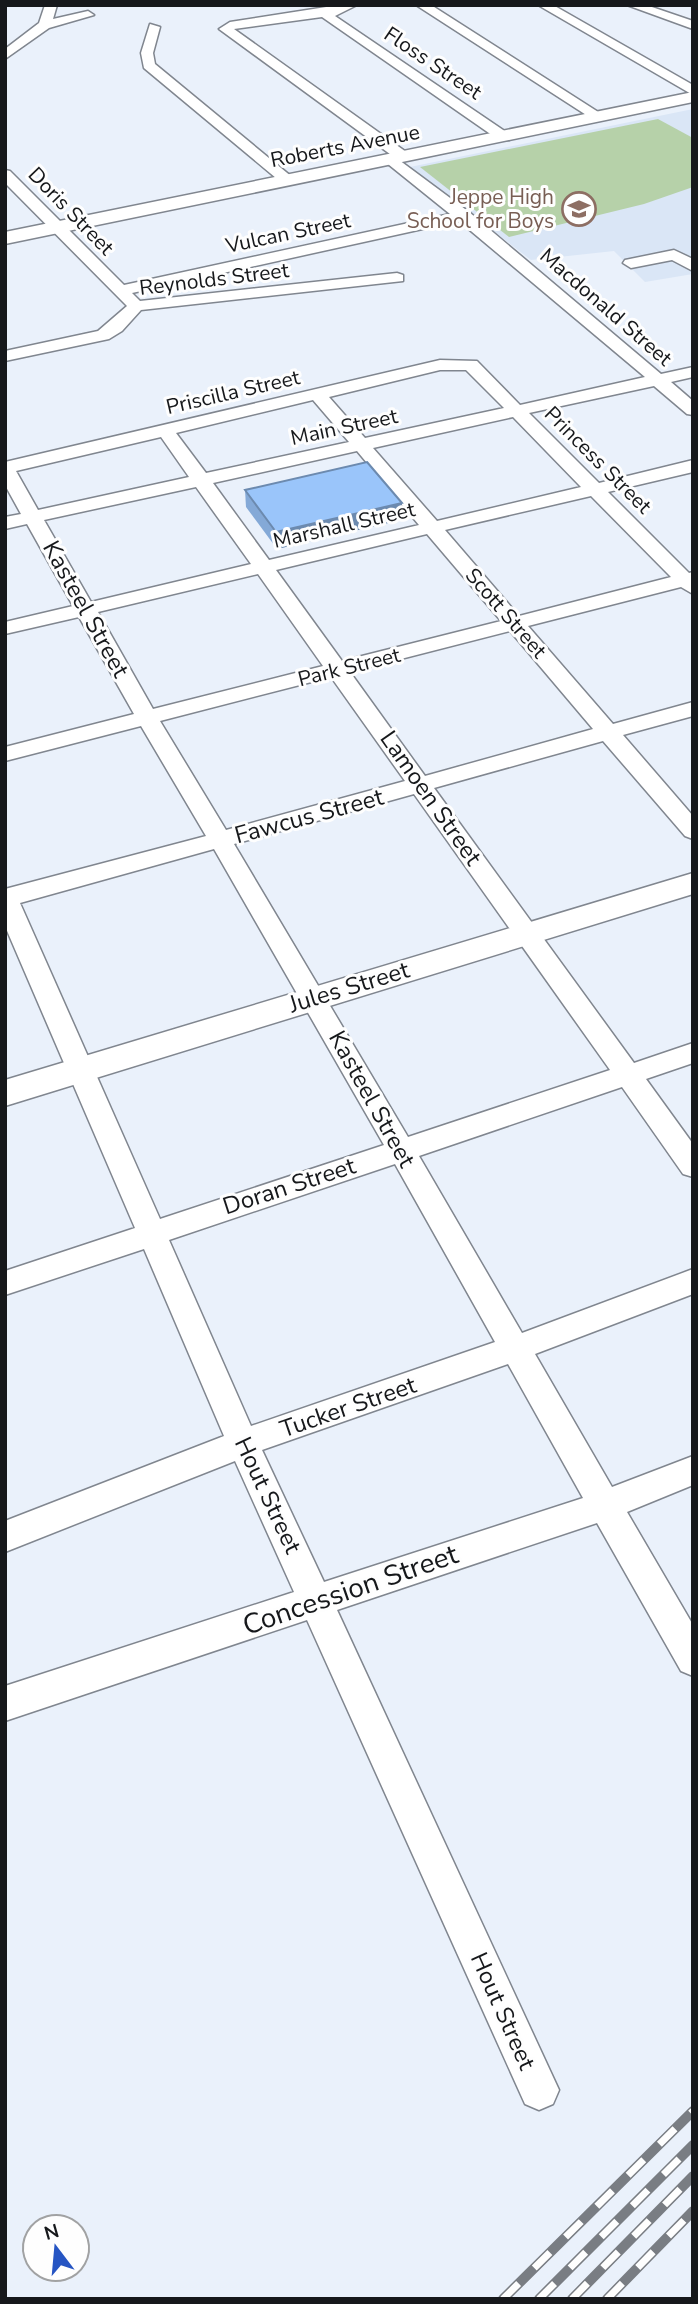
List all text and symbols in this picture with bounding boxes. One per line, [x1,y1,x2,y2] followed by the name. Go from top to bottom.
[379,20,488,106] street label: Floss Street
[268,118,422,174] street label: Roberts Avenue
[22,161,121,262] street label: Doris Street
[407,183,554,235] place label: Jeppe High School for Boys
[560,190,598,228] school or university icon: Jeppe High School for Boys
[222,206,354,260] street label: Vulcan Street
[534,242,679,373] street label: Macdonald Street
[138,256,291,302] street label: Reynolds Street
[163,363,303,421] street label: Priscilla Street
[538,400,658,520] street label: Princess Street
[288,402,401,452] street label: Main Street
[270,495,418,555] street label: Marshall Street
[35,535,137,684] street label: Kasteel Street
[459,562,553,665] street label: Scott Street
[295,641,404,693] street label: Park Street
[373,724,490,872] street label: Lamoen Street
[231,781,388,851] street label: Fawcus Street
[284,953,414,1021] street label: Jules Street
[321,1025,423,1174] street label: Kasteel Street
[219,1149,360,1222] street label: Doran Street
[276,1369,421,1445] street label: Tucker Street
[227,1432,309,1559] street label: Hout Street
[238,1535,463,1645] street label: Concession Street
[463,1947,543,2075] street label: Hout Street
[21,2213,91,2283] north arrow
[41,2218,62,2247] text: N

